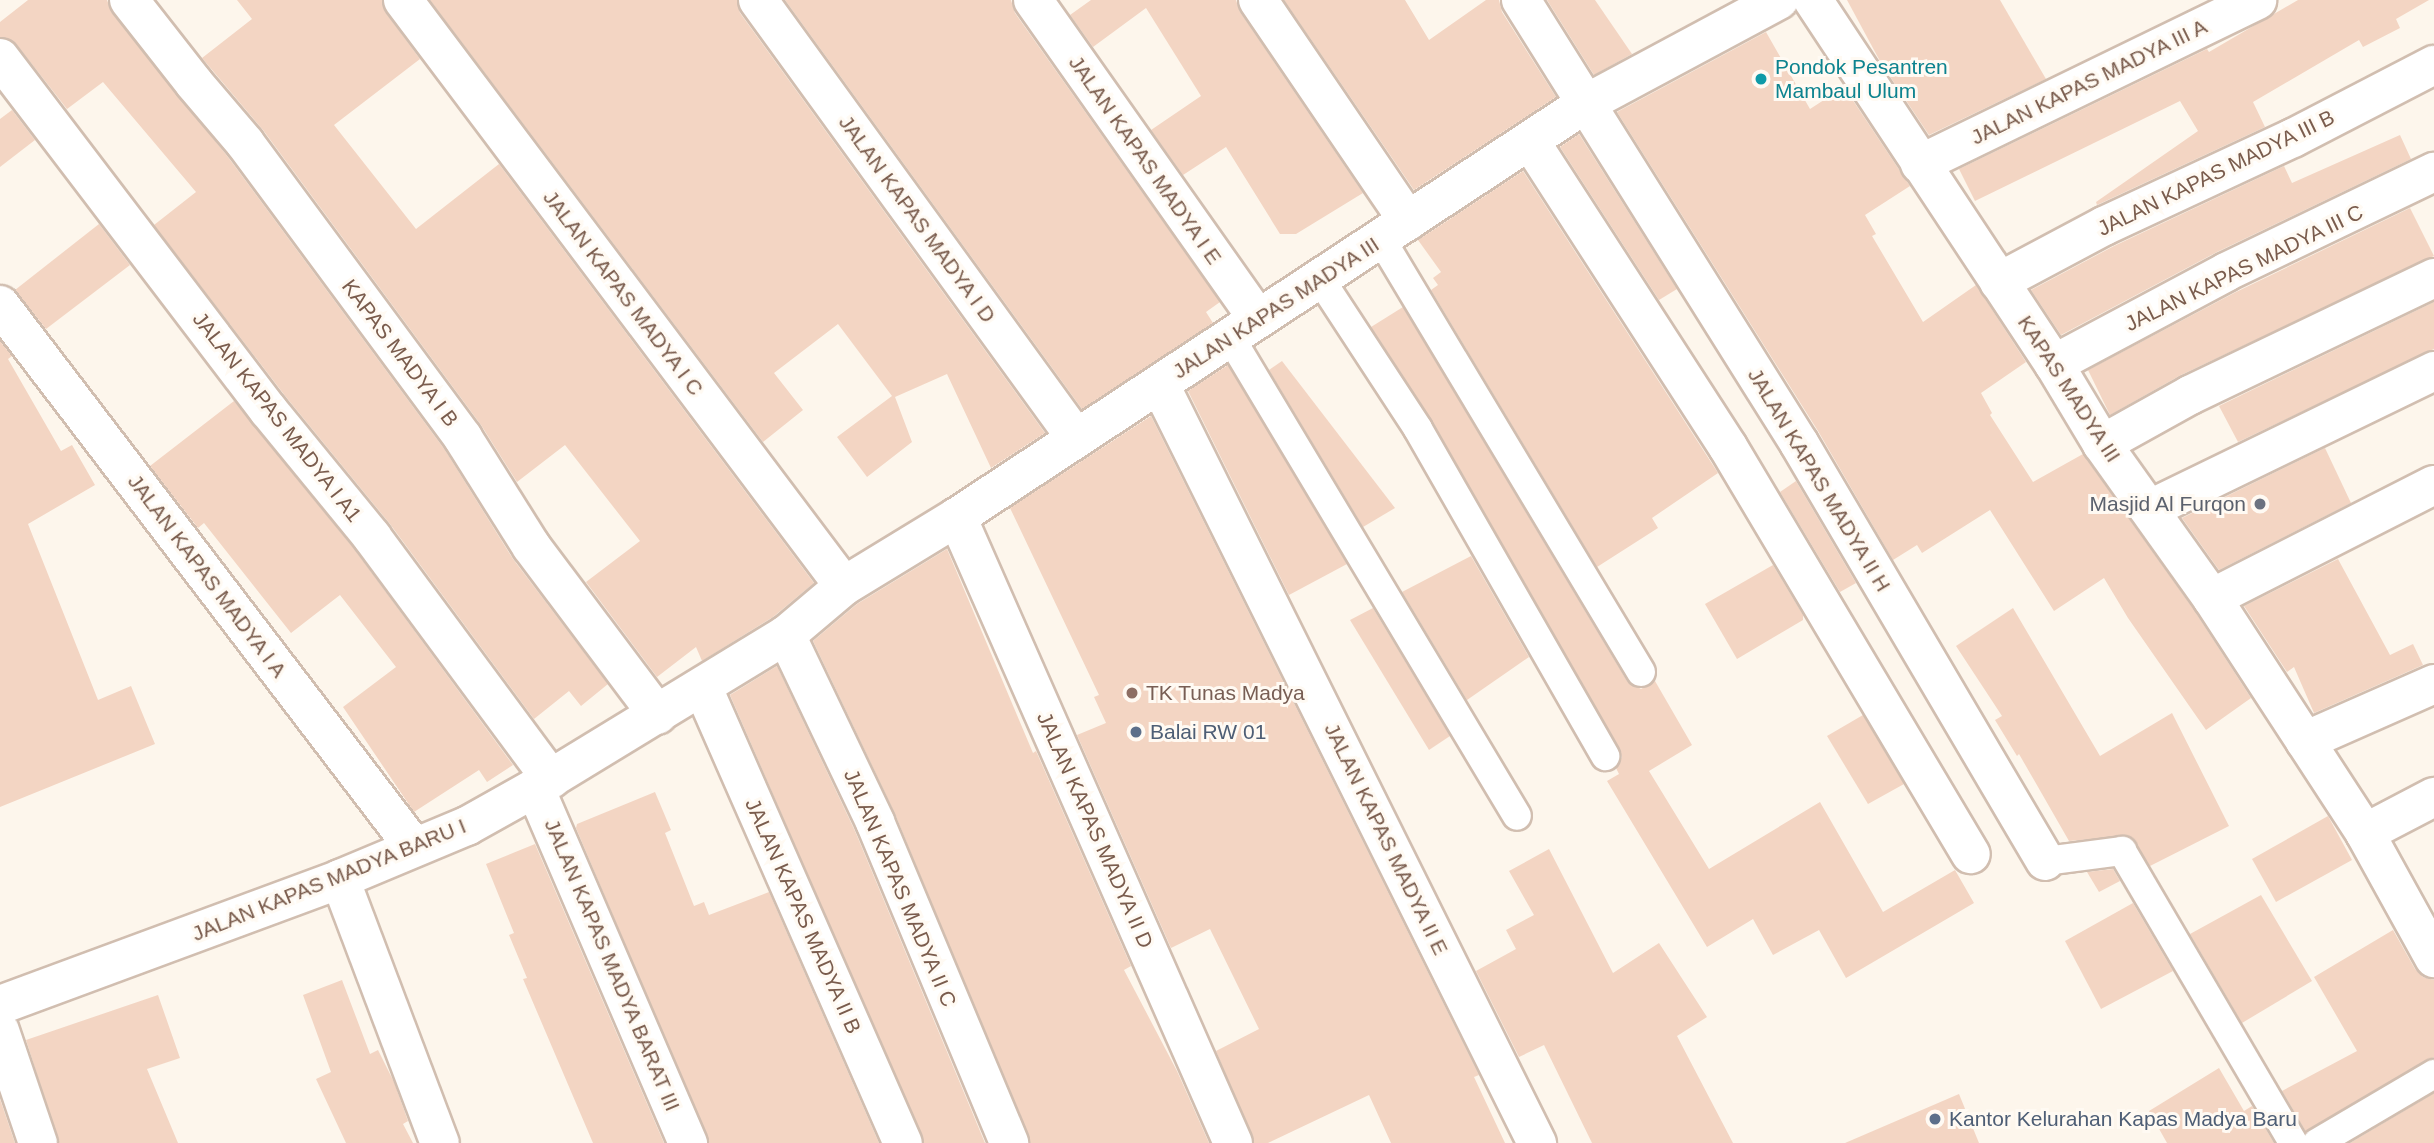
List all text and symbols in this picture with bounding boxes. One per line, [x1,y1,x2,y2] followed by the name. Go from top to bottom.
[1966,13,2212,151] street label: JALAN KAPAS MADYA III A
[1063,50,1227,270] street label: JALAN KAPAS MADYA I E
[1775,54,1948,104] place label: Pondok Pesantren Mambaul Ulum
[1753,71,1769,87] marker: Pondok Pesantren Mambaul Ulum
[2093,104,2339,242] street label: JALAN KAPAS MADYA III B
[833,110,1001,328] street label: JALAN KAPAS MADYA I D
[537,185,709,401] street label: JALAN KAPAS MADYA I C
[2120,199,2368,337] street label: JALAN KAPAS MADYA III C
[1168,232,1384,384] street label: JALAN KAPAS MADYA III
[336,274,464,432] street label: KAPAS MADYA I B
[186,306,368,528] street label: JALAN KAPAS MADYA I A1
[2012,311,2126,467] street label: KAPAS MADYA III
[1742,363,1896,597] street label: JALAN KAPAS MADYA II H
[122,469,292,683] street label: JALAN KAPAS MADYA I A
[2088,491,2246,517] place label: Masjid Al Furqon
[2252,496,2268,512] marker: Masjid Al Furqon
[1146,680,1305,706] place label: TK Tunas Madya
[1124,685,1140,701] marker: TK Tunas Madya
[1031,707,1159,953] street label: JALAN KAPAS MADYA II D
[1319,718,1453,960] street label: JALAN KAPAS MADYA II E
[1150,719,1266,745] place label: Balai RW 01
[1128,724,1144,740] marker: Balai RW 01
[838,765,962,1011] street label: JALAN KAPAS MADYA II C
[739,794,867,1038] street label: JALAN KAPAS MADYA II B
[188,813,470,947] street label: JALAN KAPAS MADYA BARU I
[539,815,685,1115] street label: JALAN KAPAS MADYA BARAT III
[1949,1106,2297,1132] place label: Kantor Kelurahan Kapas Madya Baru
[1927,1111,1943,1127] marker: Kantor Kelurahan Kapas Madya Baru

